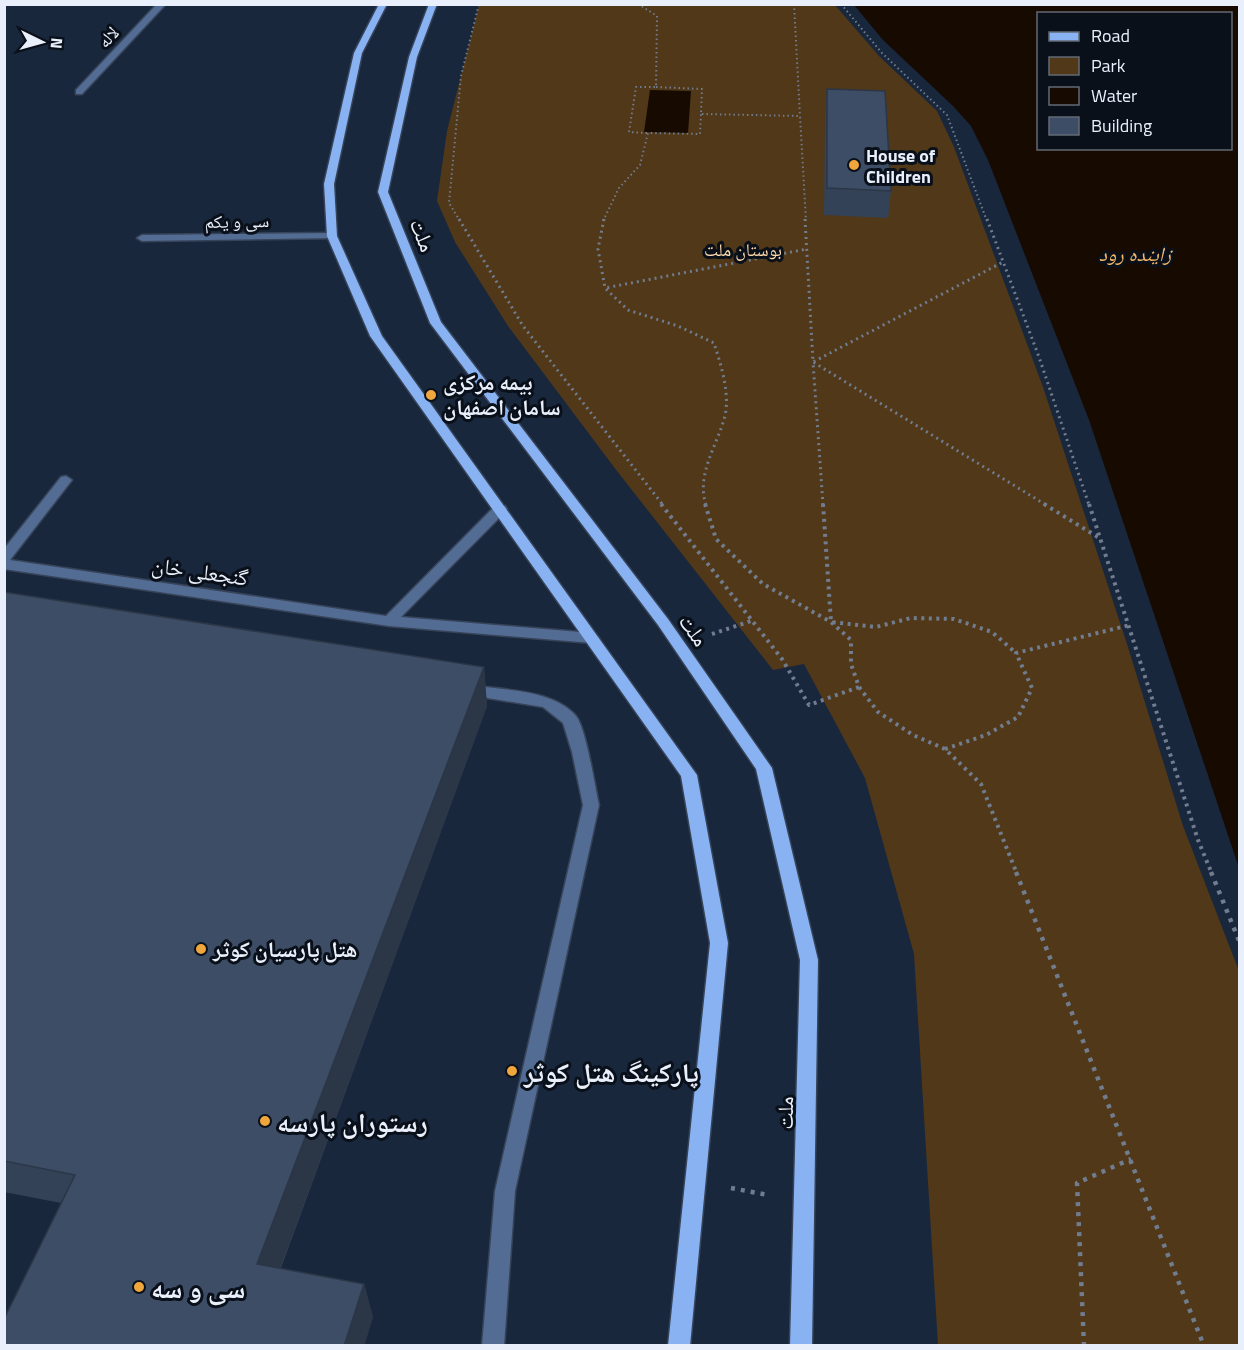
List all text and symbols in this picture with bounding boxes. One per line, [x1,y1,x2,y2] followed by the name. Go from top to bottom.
[12,12,72,72] north arrow
[1037,12,1232,150] legend
[91,20,125,54] street label: لاله
[1091,22,1130,49] text: Road
[45,37,69,50] text: N
[1091,52,1126,79] text: Park
[1091,82,1137,109] text: Water
[1091,112,1152,139] text: Building
[866,142,936,190] place label: House of Children
[847,158,861,172] marker: House of Children
[205,207,269,235] street label: سی و یکم
[401,213,445,257] street label: ملت
[704,236,782,263] park label: بوستان ملت
[1099,238,1173,269] water label: زاینده رود
[443,365,561,424] place label: بیمه مرکزی سامان اصفهان
[424,388,438,402] marker: بیمه مرکزی سامان اصفهان
[150,547,250,595] street label: گنجعلی خان
[670,607,718,653] street label: ملت
[212,932,357,966] place label: هتل پارسیان کوثر
[194,942,208,956] marker: هتل پارسیان کوثر
[523,1051,699,1092] place label: پارکینگ هتل کوثر
[505,1064,519,1078] marker: پارکینگ هتل کوثر
[768,1096,802,1130] street label: ملت
[277,1101,428,1142] place label: رستوران پارسه
[258,1114,272,1128] marker: رستوران پارسه
[151,1267,245,1308] place label: سی و سه
[132,1280,146,1294] marker: سی و سه

